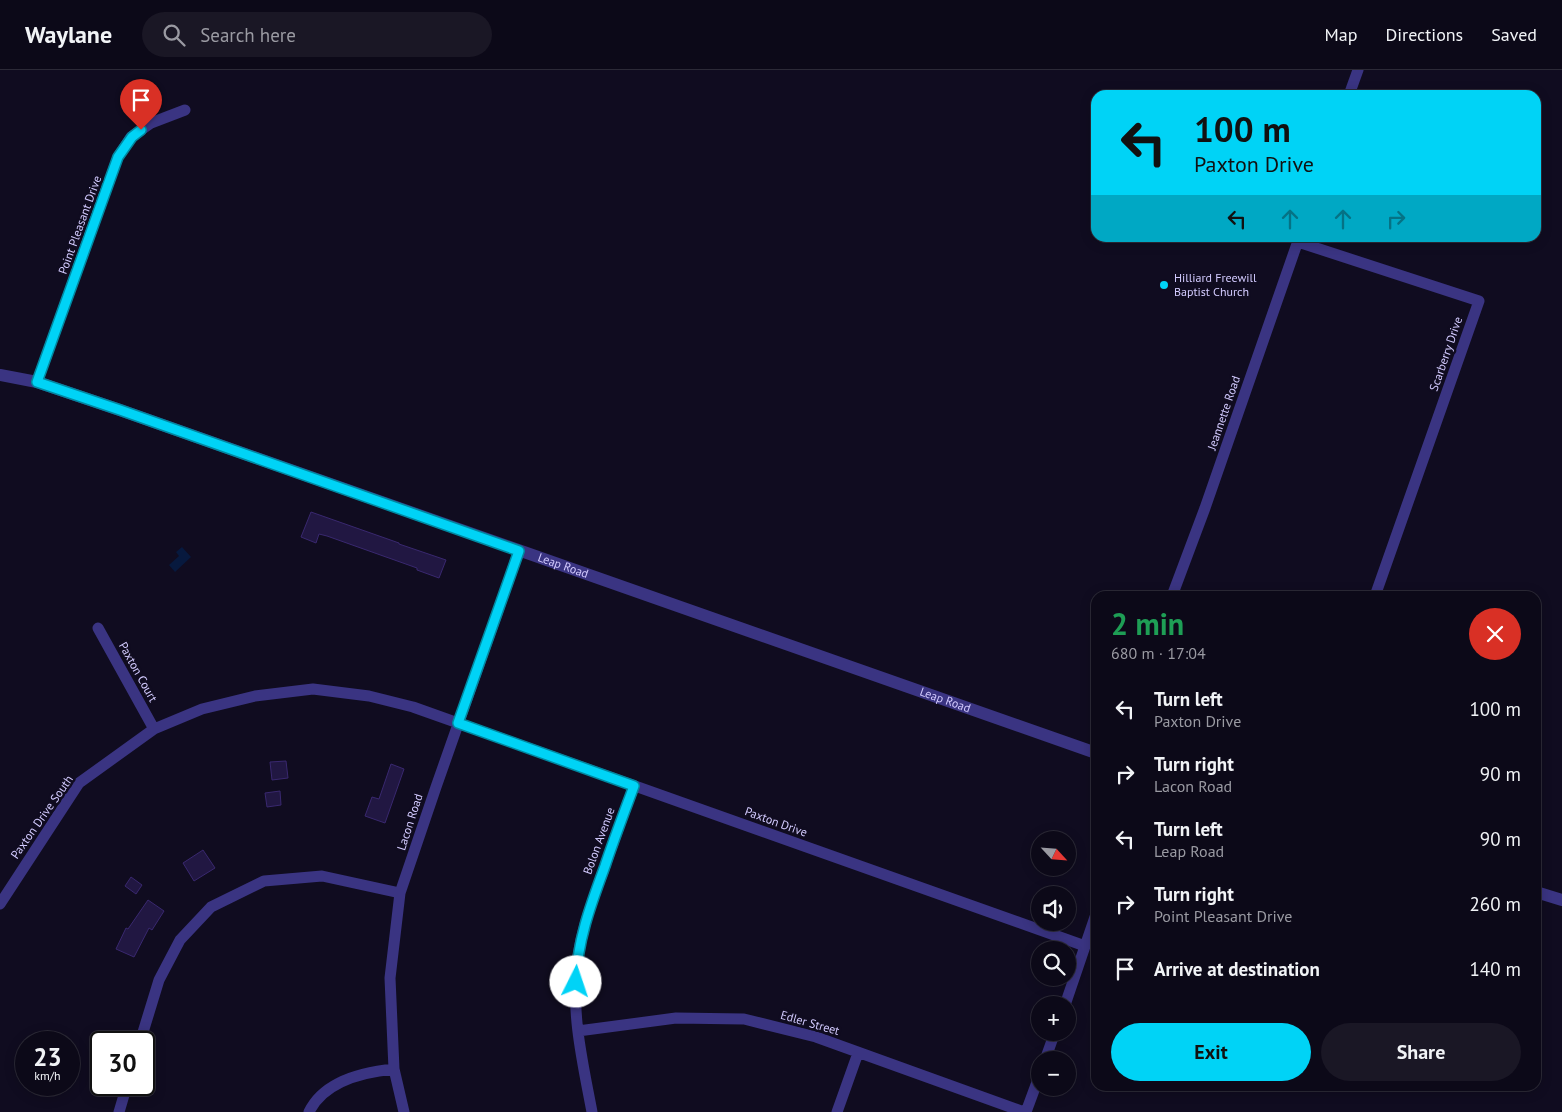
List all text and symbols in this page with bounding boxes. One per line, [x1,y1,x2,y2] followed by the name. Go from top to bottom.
[142,12,492,57] search box
[25,19,112,50] text: Waylane
[160,21,188,49] icon: search
[200,23,296,47] text: Search here
[1325,23,1357,46] text: Map
[1385,23,1463,46] text: Directions
[1491,23,1537,46] text: Saved
[120,79,162,130] pin
[127,86,155,114] icon: arrive
[1194,106,1291,152] text: 100 m
[1111,110,1176,175] icon: left
[1194,150,1314,178] text: Paxton Drive
[55,174,104,276] street label: Point Pleasant Drive
[1223,205,1251,233] icon: left
[1276,205,1304,233] icon: ahead
[1329,205,1357,233] icon: ahead
[1382,205,1410,233] icon: right
[1174,270,1257,299] place label: Hilliard Freewill Baptist Church
[1158,279,1170,291] marker: Hilliard Freewill Baptist Church
[1426,315,1465,393] street label: Scarberry Drive
[1203,374,1243,453] street label: Jeannette Road
[536,549,591,581] street label: Leap Road
[1111,604,1184,643] text: 2 min
[1469,608,1521,660] button: close
[116,639,161,704] street label: Paxton Court
[1111,643,1206,663] text: 680 m · 17:04
[918,684,973,715] street label: Leap Road
[1154,687,1223,711] text: Turn left
[1111,695,1139,723] icon: left
[1469,697,1521,721] text: 100 m
[1154,711,1241,731] text: Paxton Drive
[1154,752,1234,776] text: Turn right
[1111,760,1139,788] icon: right
[1480,762,1521,786] text: 90 m
[7,772,76,861] street label: Paxton Drive South
[1154,776,1232,796] text: Lacon Road
[393,792,426,852] street label: Lacon Road
[743,803,809,840] street label: Paxton Drive
[579,805,618,876] street label: Bolon Avenue
[1154,817,1223,841] text: Turn left
[1111,825,1139,853] icon: left
[1480,827,1521,851] text: 90 m
[1031,831,1076,876] north arrow
[1031,831,1076,1096] map controls
[1154,841,1224,861] text: Leap Road
[1154,882,1234,906] text: Turn right
[1031,886,1076,931] button: sound
[1111,890,1139,918] icon: right
[1469,892,1521,916] text: 260 m
[1154,906,1292,926] text: Point Pleasant Drive
[1031,941,1076,986] button: search
[549,955,601,1007] position arrow
[1111,955,1139,983] icon: arrive
[1154,957,1320,981] text: Arrive at destination
[1469,957,1521,981] text: 140 m
[1031,996,1076,1041] button: +
[779,1007,841,1038] street label: Edler Street
[1111,1023,1311,1081] button: Exit
[1321,1023,1521,1081] button: Share
[90,1031,155,1096] speed limit sign: 30
[33,1041,62,1073] text: 23
[1031,1051,1076,1096] button: −
[34,1068,61,1083] text: km/h

